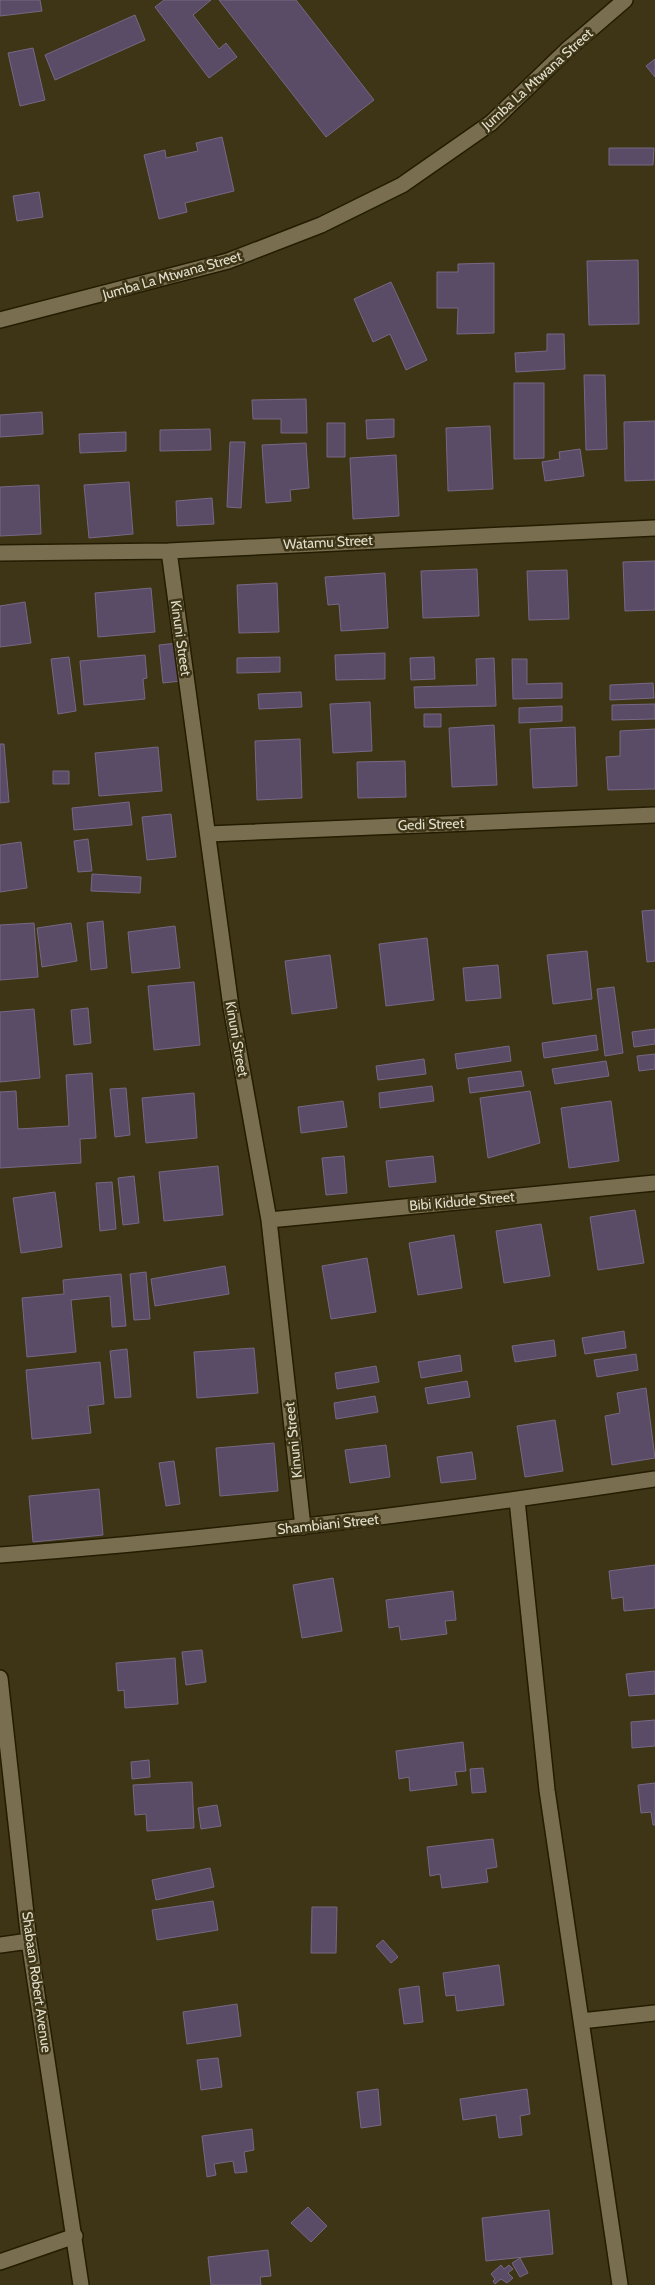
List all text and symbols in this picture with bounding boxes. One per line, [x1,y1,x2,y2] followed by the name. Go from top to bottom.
[477,24,597,134] street label: Jumba La Mtwana Street
[99,246,244,304] street label: Jumba La Mtwana Street
[283,531,373,553] street label: Watamu Street
[167,599,195,677] street label: Kinuni Street
[398,814,465,834] street label: Gedi Street
[222,1000,253,1078] street label: Kinuni Street
[409,1187,516,1215] street label: Bibi Kidude Street
[280,1401,306,1479] street label: Kinuni Street
[276,1510,380,1538] street label: Shambiani Street
[18,1910,56,2054] street label: Shabaan Robert Avenue

